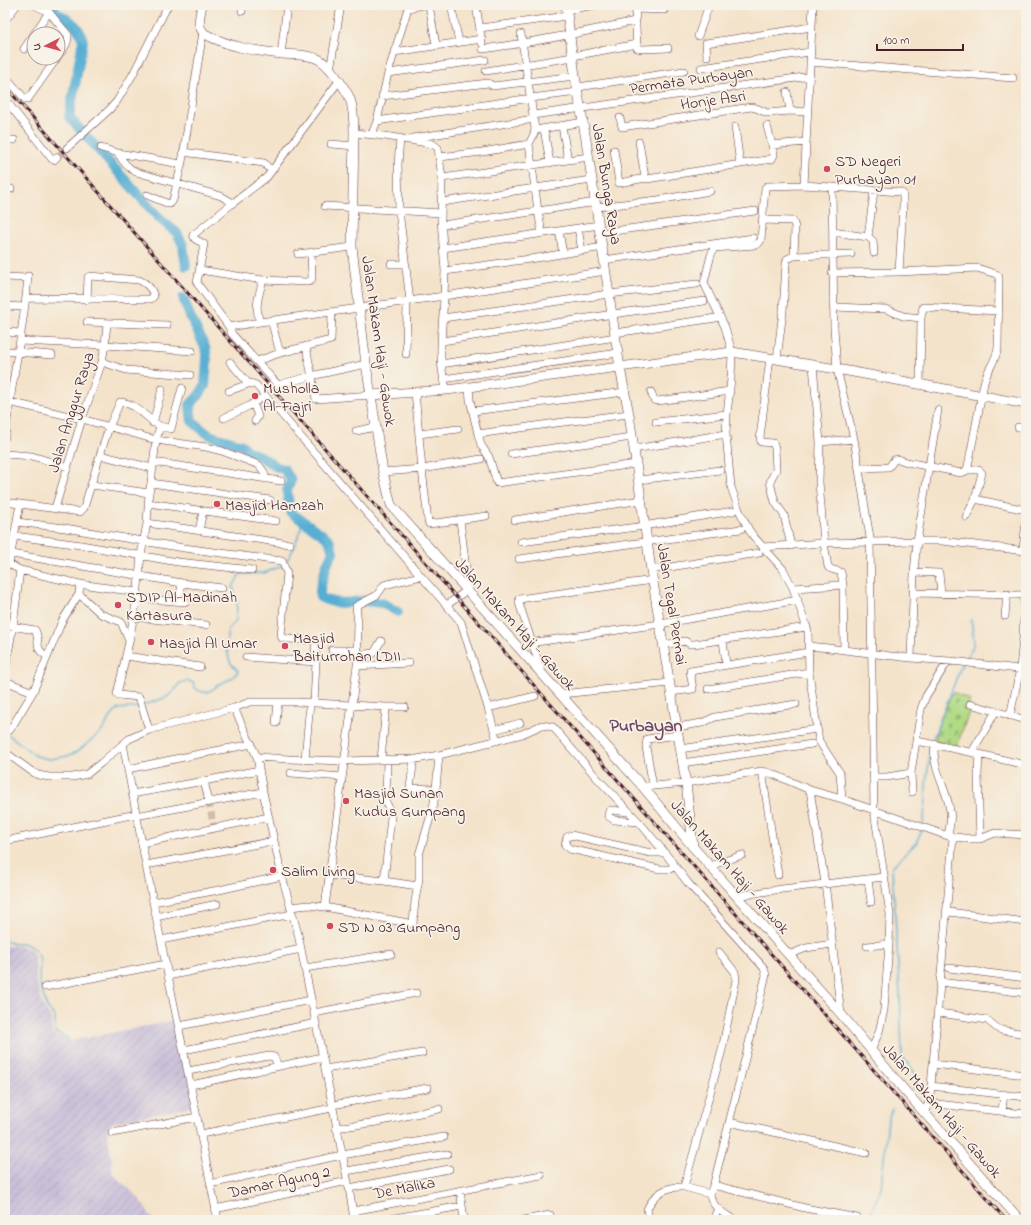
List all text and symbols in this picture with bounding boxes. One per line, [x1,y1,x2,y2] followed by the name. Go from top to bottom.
[26,26,66,66] north arrow
[877,26,963,52] scale bar
[883,32,910,50] text: 100 m
[29,43,45,51] text: U
[628,60,755,102] street label: Permata Purbayan
[679,85,748,117] street label: Honje Asri
[585,122,627,247] street label: Jalan Bunga Raya
[835,150,916,192] place label: SD Negeri Purbayan 01
[822,164,832,174] marker: SD Negeri Purbayan 01
[354,254,402,429] street label: Jalan Makam Haji - Gawok
[42,349,102,476] street label: Jalan Anggur Raya
[263,377,319,419] place label: Musholla Al-Fajri
[250,391,260,401] marker: Musholla Al-Fajri
[225,494,324,518] place label: Masjid Hamzah
[212,499,222,509] marker: Masjid Hamzah
[650,542,693,667] street label: Jalan Tegal Permai
[448,552,582,697] street label: Jalan Makam Haji - Gawok
[126,586,237,628] place label: SDIP Al-Madinah Kartasura
[113,600,123,610] marker: SDIP Al-Madinah Kartasura
[292,627,401,669] place label: Masjid Baiturrohan LDII
[159,632,257,656] place label: Masjid Al Umar
[146,637,156,647] marker: Masjid Al Umar
[280,641,290,651] marker: Masjid Baiturrohan LDII
[610,714,683,741] district label: Purbayan
[354,782,465,824] place label: Masjid Sunan Kudus Gumpang
[664,795,796,941] street label: Jalan Makam Haji - Gawok
[341,796,351,806] marker: Masjid Sunan Kudus Gumpang
[281,860,355,884] place label: Salim Living
[268,865,278,875] marker: Salim Living
[338,916,460,940] place label: SD N 03 Gumpang
[325,921,335,931] marker: SD N 03 Gumpang
[876,1039,1008,1185] street label: Jalan Makam Haji - Gawok
[225,1160,333,1206] street label: Damar Agung 2
[370,1171,437,1207] street label: De Malika

